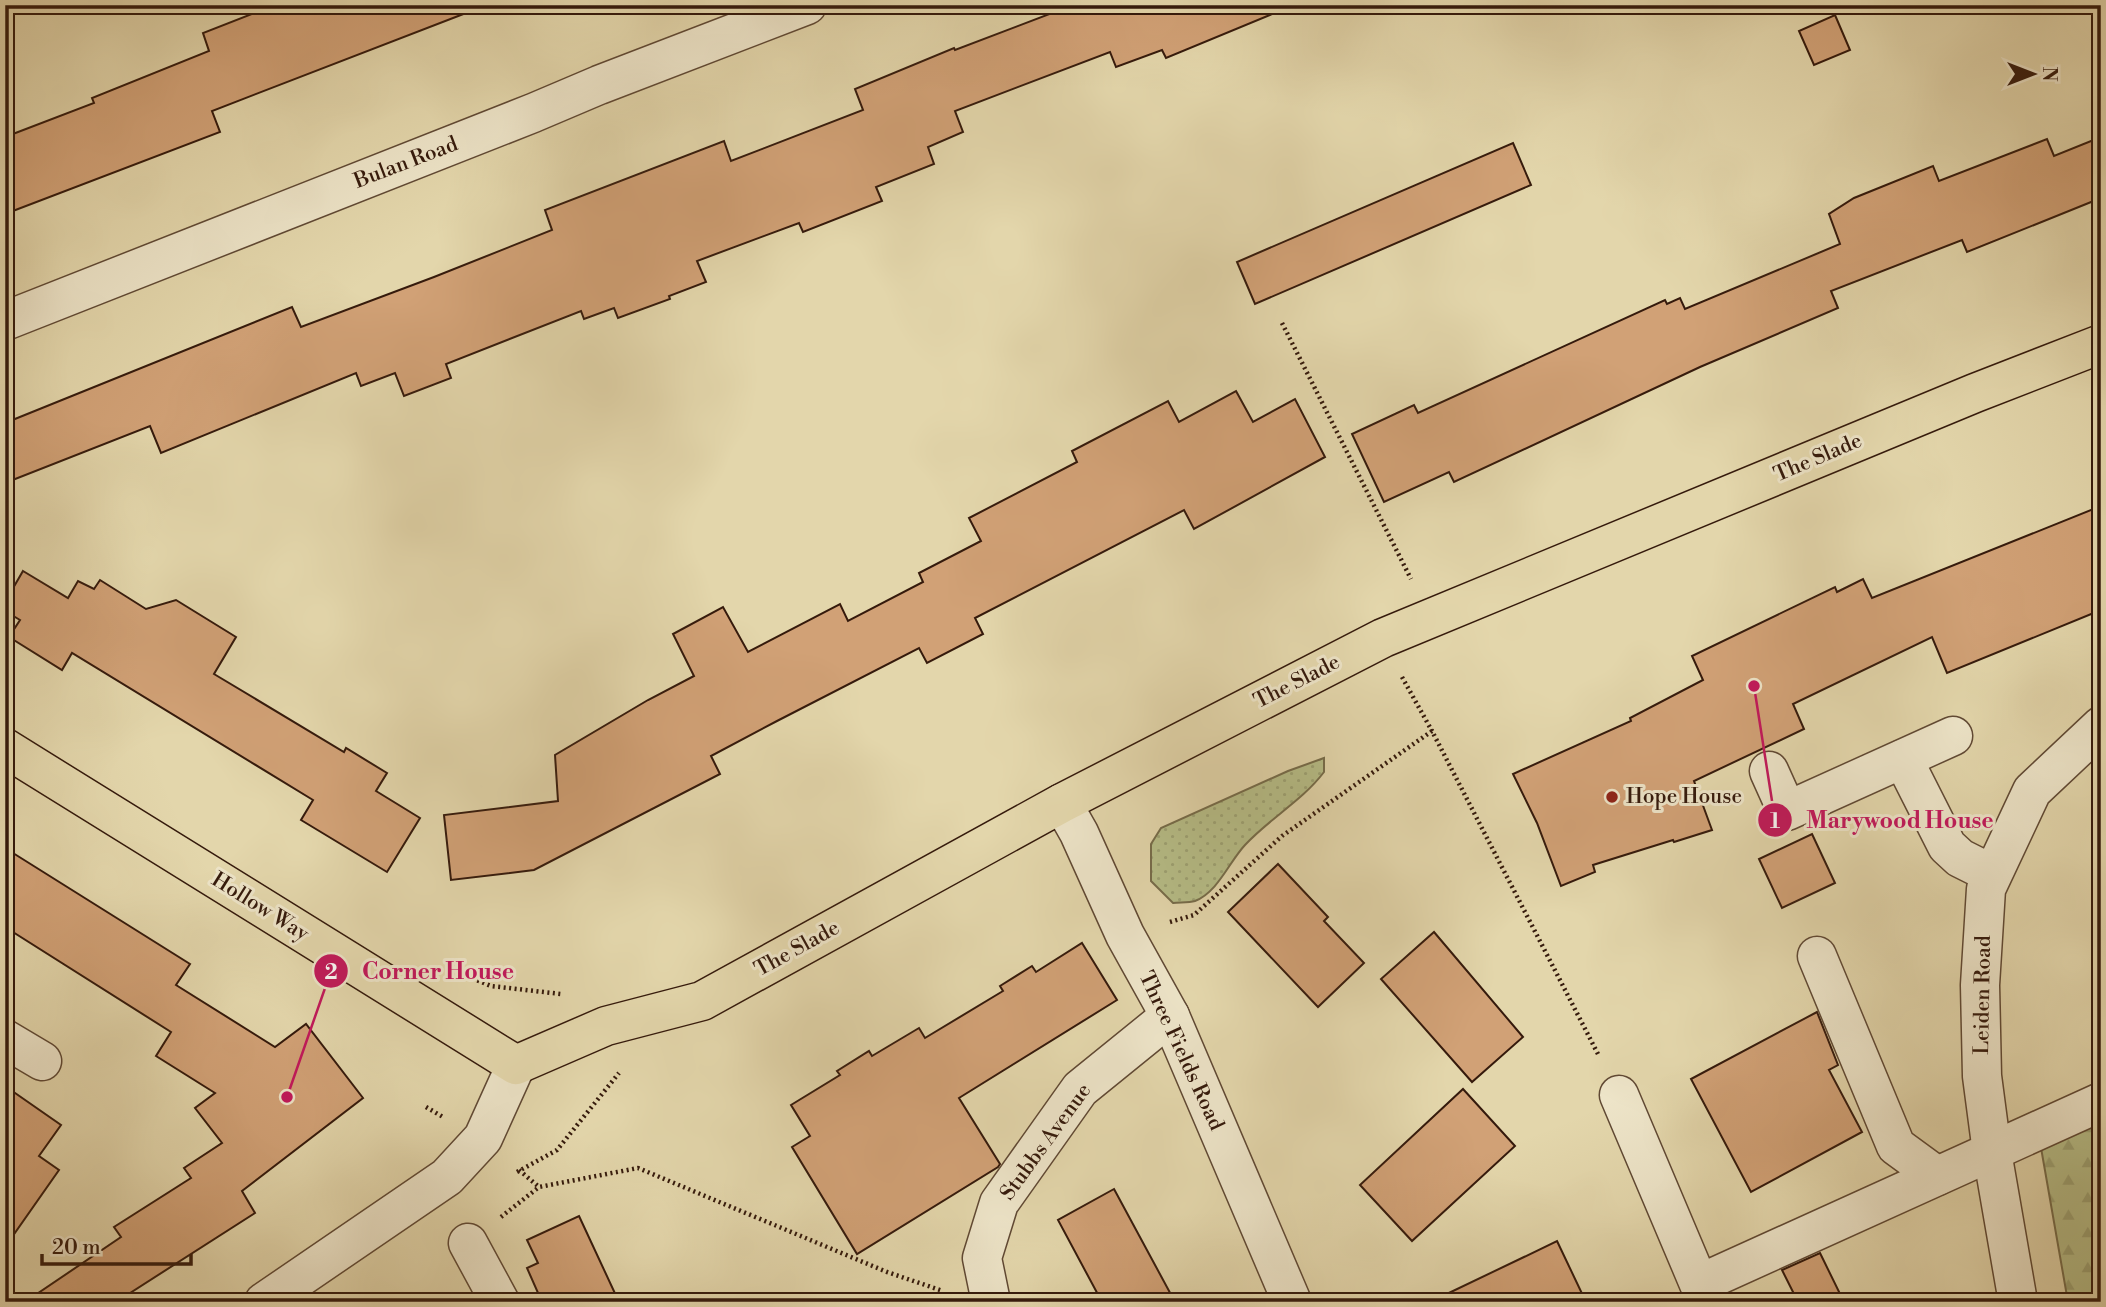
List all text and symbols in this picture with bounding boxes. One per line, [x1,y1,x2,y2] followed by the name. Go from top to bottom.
[1997,38,2068,108] north arrow
[2037,66,2061,82] text: N
[349,131,462,195] street label: Bulan Road
[1770,428,1866,488] street label: The Slade
[1250,649,1344,715] street label: The Slade
[1626,784,1742,810] place label: Hope House
[1604,789,1620,805] marker: Hope House
[1757,798,2008,842] callout: Marywood House
[1806,807,1994,835] text: Marywood House
[1770,809,1780,835] text: 1
[207,867,314,947] street label: Hollow Way
[750,915,844,983] street label: The Slade
[1969,935,1997,1055] street label: Leiden Road
[313,949,528,993] callout: Corner House
[362,958,514,986] text: Corner House
[324,960,338,986] text: 2
[1133,967,1229,1135] street label: Three Fields Road
[995,1078,1097,1206] street label: Stubbs Avenue
[42,1223,191,1267] scale bar
[52,1235,101,1261] text: 20 m

